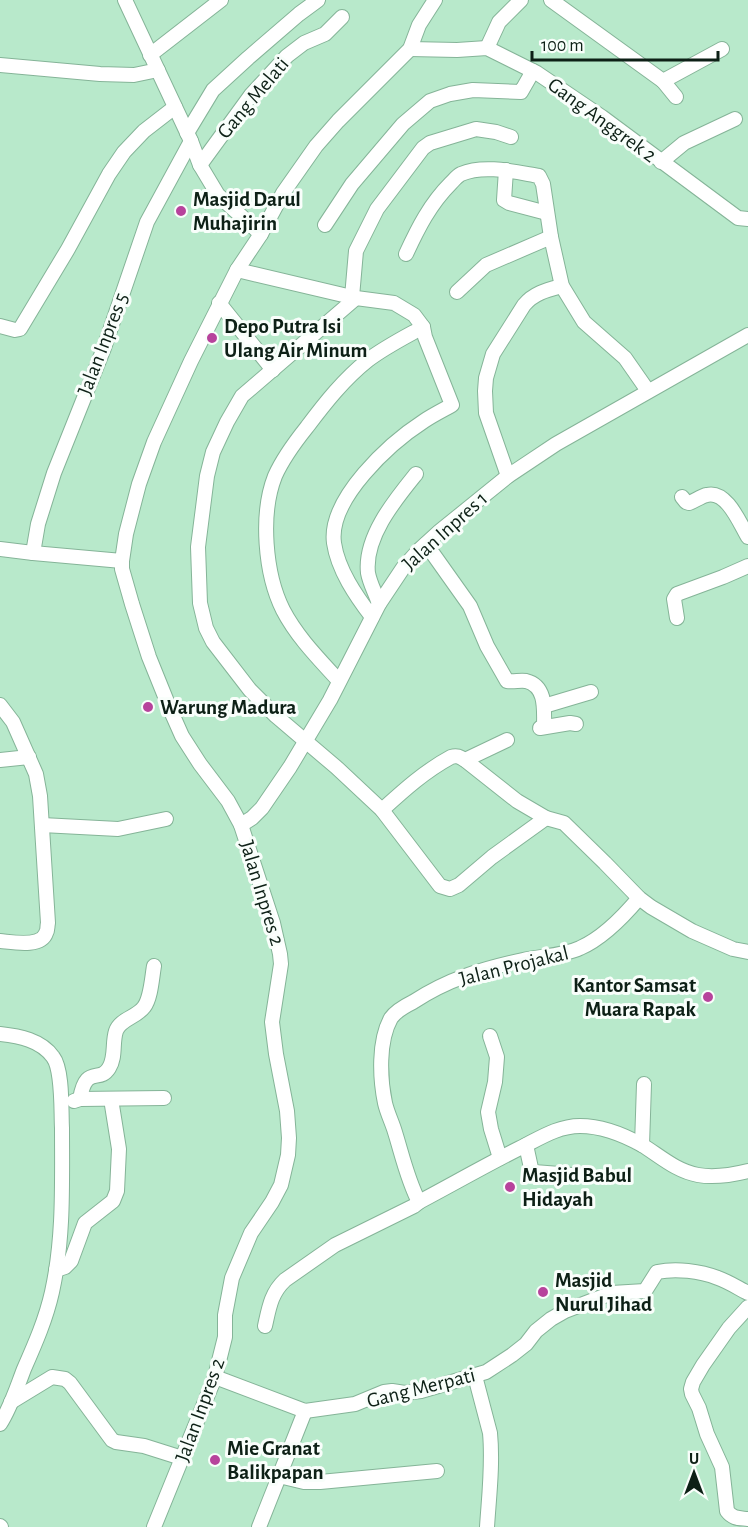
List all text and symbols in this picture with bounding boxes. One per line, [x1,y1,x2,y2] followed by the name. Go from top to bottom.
[532,24,718,62] scale bar
[541,37,584,55] text: 100 m
[213,53,293,143] street label: Gang Melati
[544,74,660,166] street label: Gang Anggrek 2
[193,189,301,234] place label: Masjid Darul Muhajirin
[174,204,188,218] marker: Masjid Darul Muhajirin
[74,290,132,398] street label: Jalan Inpres 5
[224,316,367,361] place label: Depo Putra Isi Ulang Air Minum
[205,331,219,345] marker: Depo Putra Isi Ulang Air Minum
[398,488,492,574] street label: Jalan Inpres 1
[160,697,296,718] place label: Warung Madura
[141,700,155,714] marker: Warung Madura
[236,838,288,948] street label: Jalan Inpres 2
[457,942,571,990] street label: Jalan Projakal
[573,975,697,1020] place label: Kantor Samsat Muara Rapak
[701,990,715,1004] marker: Kantor Samsat Muara Rapak
[522,1165,632,1210] place label: Masjid Babul Hidayah
[503,1180,517,1194] marker: Masjid Babul Hidayah
[555,1270,652,1315] place label: Masjid Nurul Jihad
[536,1285,550,1299] marker: Masjid Nurul Jihad
[172,1355,228,1465] street label: Jalan Inpres 2
[365,1364,477,1412] street label: Gang Merpati
[227,1438,324,1483] place label: Mie Granat Balikpapan
[664,1443,724,1503] north arrow
[689,1451,699,1467] text: U
[208,1453,222,1467] marker: Mie Granat Balikpapan

